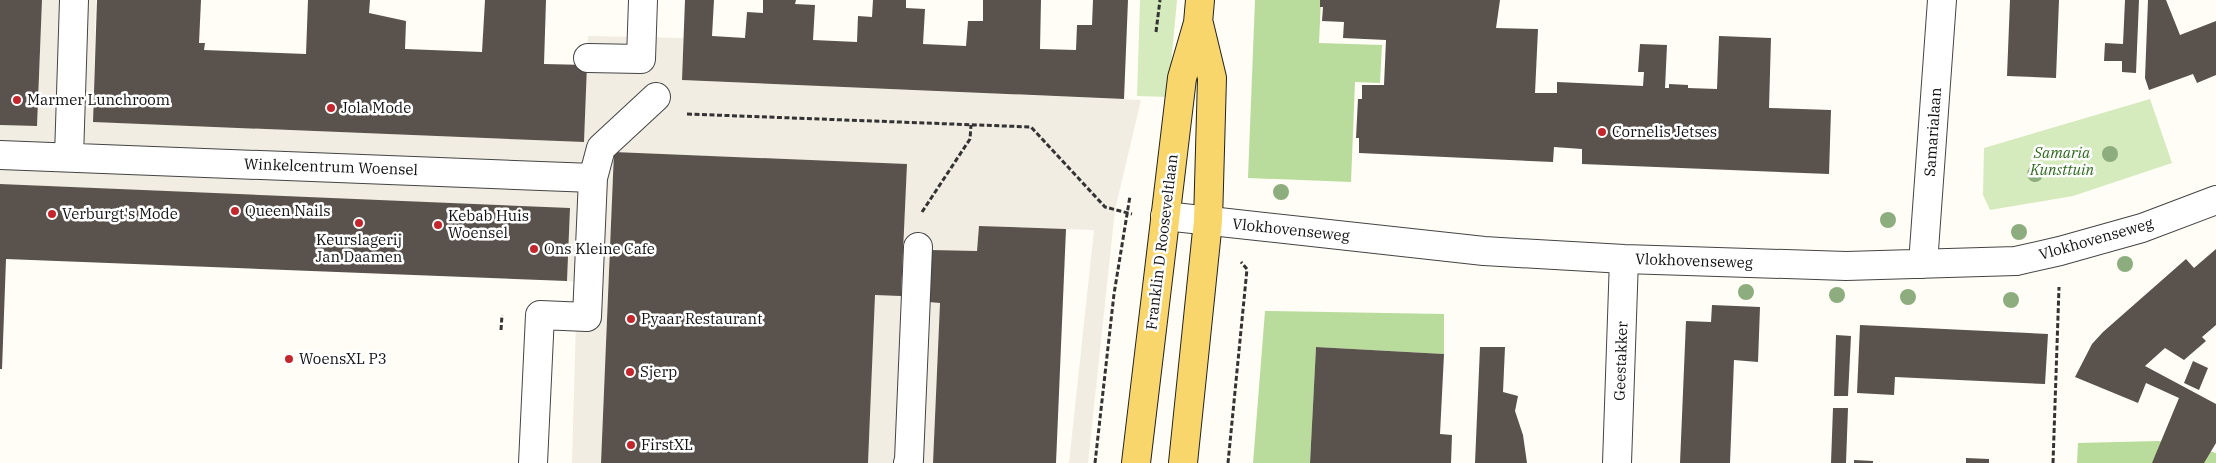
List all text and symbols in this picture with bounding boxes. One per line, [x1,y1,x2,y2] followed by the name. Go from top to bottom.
[1920,86,1945,177] street label: Samarialaan
[27,90,170,109] place label: Marmer Lunchroom
[11,94,23,106] marker: Marmer Lunchroom
[341,98,411,117] place label: Jola Mode
[325,102,337,114] marker: Jola Mode
[1612,122,1717,141] place label: Cornelis Jetses
[1596,126,1608,138] marker: Cornelis Jetses
[2029,143,2094,179] park label: Samaria Kunsttuin
[1141,153,1182,331] street label: Franklin D Rooseveltlaan
[244,154,418,179] street label: Winkelcentrum Woensel
[245,201,331,220] place label: Queen Nails
[62,204,178,223] place label: Verburgt's Mode
[229,205,241,217] marker: Queen Nails
[448,206,529,242] place label: Kebab Huis Woensel
[46,208,58,220] marker: Verburgt's Mode
[2037,213,2155,264] street label: Vlokhovenseweg
[1231,214,1351,245] street label: Vlokhovenseweg
[353,217,365,229] marker: Keurslagerij Jan Daamen
[432,219,444,231] marker: Kebab Huis Woensel
[316,230,403,266] place label: Keurslagerij Jan Daamen
[544,239,655,258] place label: Ons Kleine Cafe
[528,243,540,255] marker: Ons Kleine Cafe
[1635,249,1753,272] street label: Vlokhovenseweg
[641,309,762,328] place label: Pyaar Restaurant
[625,313,637,325] marker: Pyaar Restaurant
[1610,321,1631,401] street label: Geestakker
[299,349,387,368] place label: WoensXL P3
[283,353,295,365] marker: WoensXL P3
[640,362,677,381] place label: Sjerp
[624,366,636,378] marker: Sjerp
[641,435,693,454] place label: FirstXL
[625,439,637,451] marker: FirstXL

